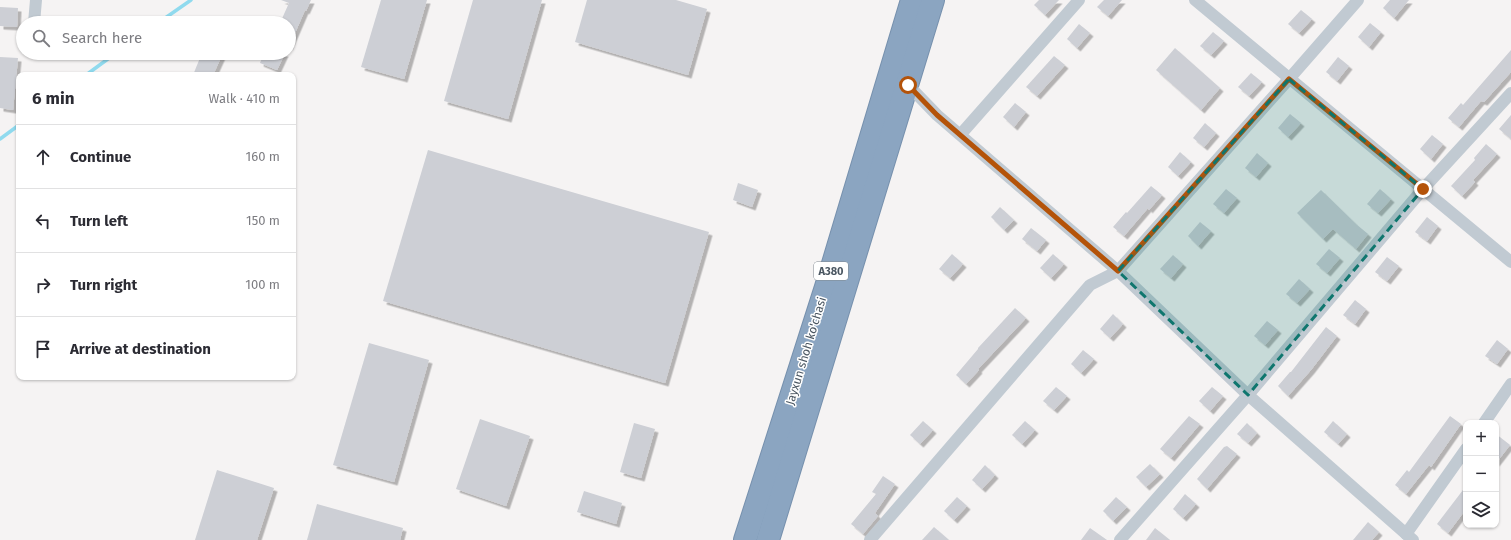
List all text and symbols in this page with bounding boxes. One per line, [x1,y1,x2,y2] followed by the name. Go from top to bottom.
[16,16,296,60] search box
[30,27,52,49] icon: search
[62,29,142,47] text: Search here
[899,76,917,94] route start
[32,88,75,109] text: 6 min
[209,91,280,106] text: Walk · 410 m
[32,146,54,168] icon: ahead
[70,148,131,166] text: Continue
[246,149,280,164] text: 160 m
[1414,180,1432,198] route end
[32,210,54,232] icon: left
[70,212,128,230] text: Turn left
[246,213,280,228] text: 150 m
[814,262,848,280] road number: A380
[32,274,54,296] icon: right
[70,276,137,294] text: Turn right
[245,277,280,292] text: 100 m
[783,295,829,407] street label: Jayxun shoh ko'chasi
[32,338,54,360] icon: arrive
[70,340,211,358] text: Arrive at destination
[1463,420,1499,528] map controls
[1463,420,1499,456] button: +
[1463,456,1499,492] button: −
[1463,492,1499,528] button: layers

